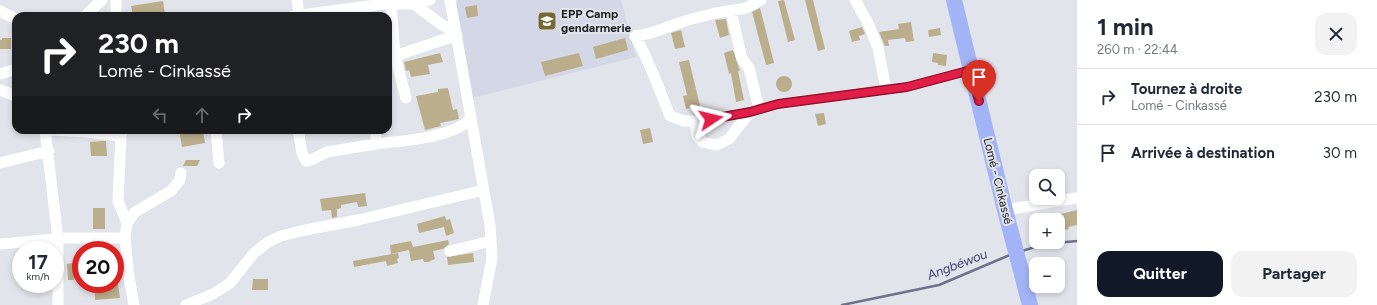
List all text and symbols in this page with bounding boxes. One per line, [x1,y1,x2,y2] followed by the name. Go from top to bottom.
[561,7,632,35] place label: EPP Camp gendarmerie
[536,10,558,32] school or university icon: EPP Camp gendarmerie
[1097,12,1154,41] text: 1 min
[1315,13,1357,55] button: close
[98,26,179,60] text: 230 m
[32,28,84,80] icon: right
[1097,42,1178,57] text: 260 m · 22:44
[98,60,231,82] text: Lomé - Cinkassé
[962,60,996,101] pin
[968,66,990,88] icon: arrive
[1131,80,1242,98] text: Tournez à droite
[1097,86,1119,108] icon: right
[1314,88,1357,106] text: 230 m
[690,98,732,140] position arrow
[1131,98,1227,113] text: Lomé - Cinkassé
[149,104,171,126] icon: left
[191,104,213,126] icon: ahead
[233,104,255,126] icon: right
[980,136,1016,226] street label: Lomé - Cinkassé
[1097,142,1119,164] icon: arrive
[1131,144,1275,162] text: Arrivée à destination
[1323,144,1357,162] text: 30 m
[1029,169,1065,293] map controls
[1029,169,1065,205] button: search
[1029,213,1065,249] button: +
[72,241,124,293] speed limit sign: 20
[924,246,989,283] water label: Angbéwou
[28,250,48,274] text: 17
[1097,251,1223,297] button: Quitter
[1231,251,1357,297] button: Partager
[1029,257,1065,293] button: −
[27,270,49,283] text: km/h

